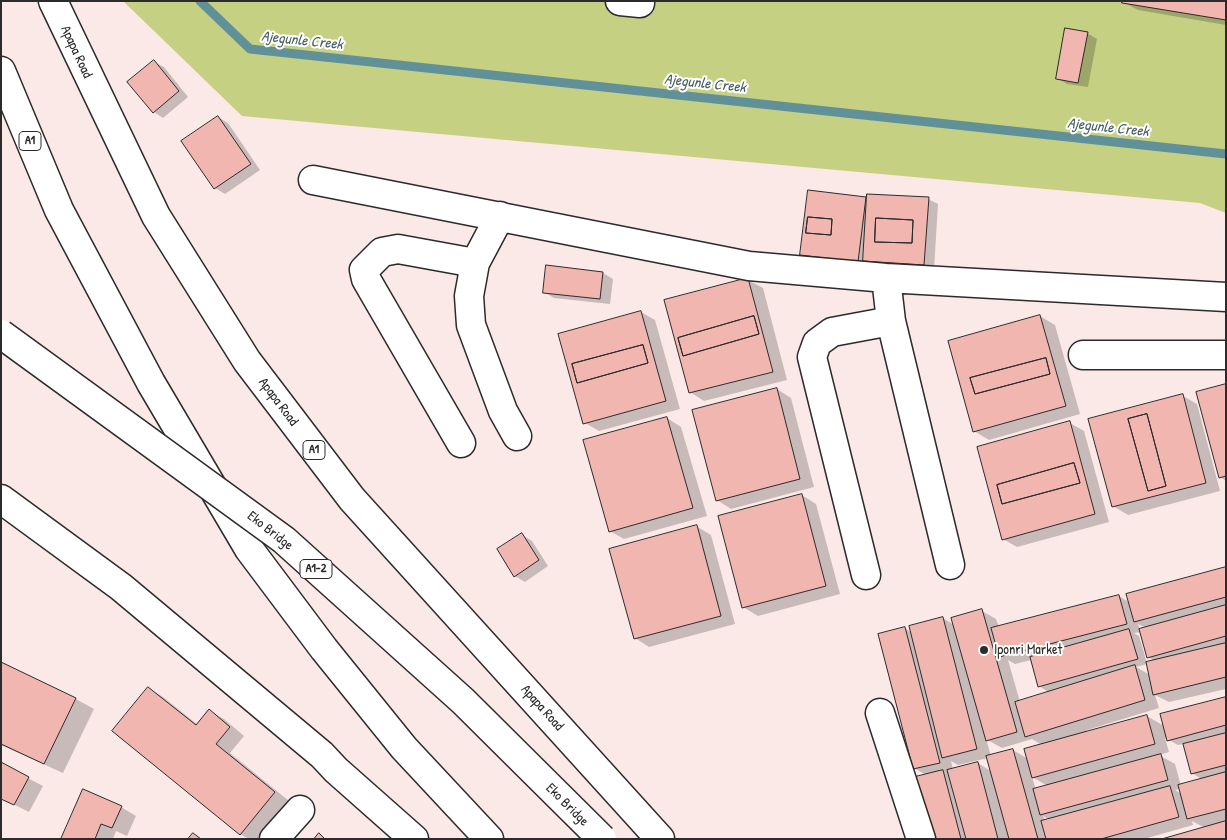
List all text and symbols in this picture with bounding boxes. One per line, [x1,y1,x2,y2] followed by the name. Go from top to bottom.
[57,23,95,81] street label: Apapa Road
[260,28,344,54] water label: Ajegunle Creek
[663,71,747,97] water label: Ajegunle Creek
[1066,115,1150,141] water label: Ajegunle Creek
[19,132,41,150] road number: A1
[254,375,302,429] street label: Apapa Road
[303,440,325,460] road number: A1
[244,508,296,554] street label: Eko Bridge
[300,560,332,578] road number: A1-2
[994,642,1062,658] place label: Iponri Market
[978,644,990,656] marker: Iponri Market
[517,682,567,734] street label: Apapa Road
[542,780,592,830] street label: Eko Bridge

